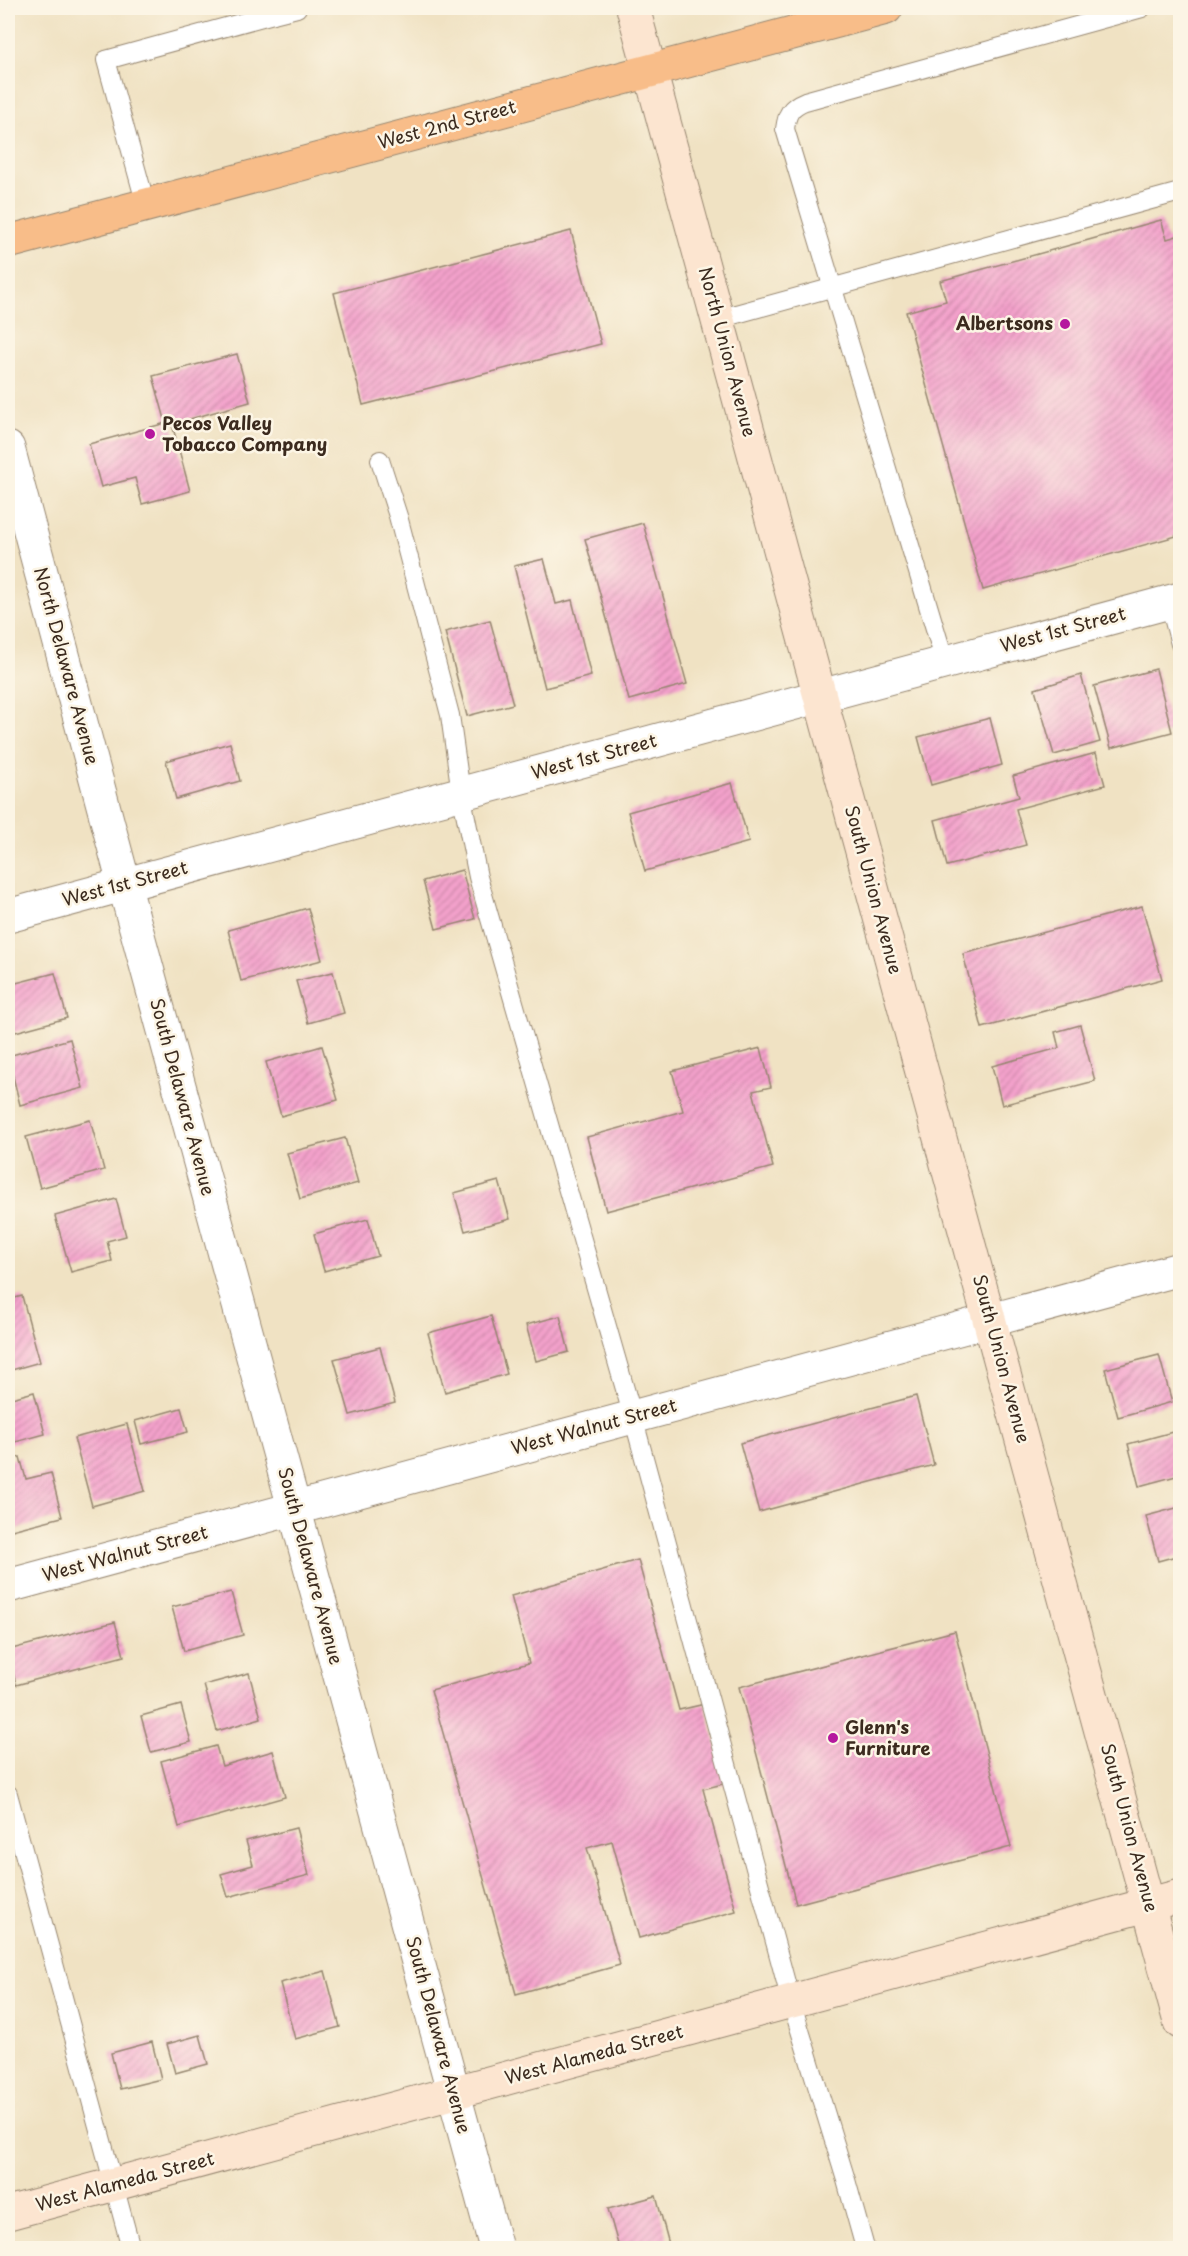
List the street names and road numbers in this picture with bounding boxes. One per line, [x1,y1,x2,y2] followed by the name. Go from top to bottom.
[375,92,519,155] street label: West 2nd Street
[693,264,764,440] street label: North Union Avenue
[28,564,107,768] street label: North Delaware Avenue
[997,599,1128,658] street label: West 1st Street
[528,726,659,785] street label: West 1st Street
[839,802,910,977] street label: South Union Avenue
[59,853,190,912] street label: West 1st Street
[144,995,223,1198] street label: South Delaware Avenue
[967,1271,1038,1446] street label: South Union Avenue
[508,1390,679,1461] street label: West Walnut Street
[272,1464,351,1667] street label: South Delaware Avenue
[39,1517,210,1588] street label: West Walnut Street
[1095,1740,1166,1915] street label: South Union Avenue
[400,1933,479,2136] street label: South Delaware Avenue
[501,2017,686,2090] street label: West Alameda Street
[32,2144,217,2217] street label: West Alameda Street

